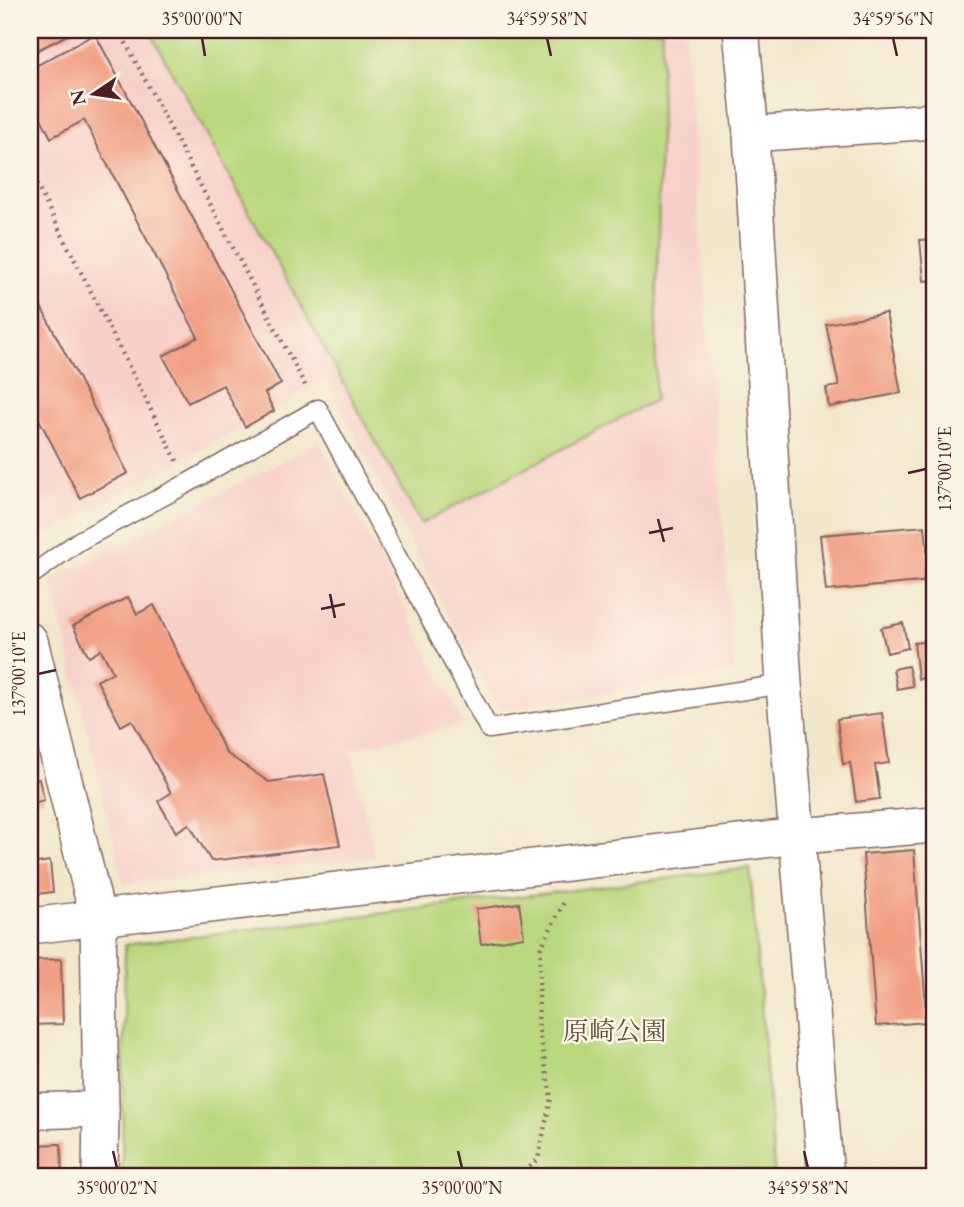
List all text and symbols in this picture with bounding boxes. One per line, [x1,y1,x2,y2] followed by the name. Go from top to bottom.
[162,7,243,30] text: 35°00'00"N
[507,7,588,30] text: 34°59'58"N
[853,7,934,30] text: 34°59'56"N
[60,60,130,130] north arrow
[64,87,92,108] text: N
[933,426,956,512] text: 137°00'10"E
[7,631,30,717] text: 137°00'10"E
[563,1014,667,1048] park label: 原崎公園
[77,1176,158,1199] text: 35°00'02"N
[422,1176,503,1199] text: 35°00'00"N
[768,1176,849,1199] text: 34°59'58"N

